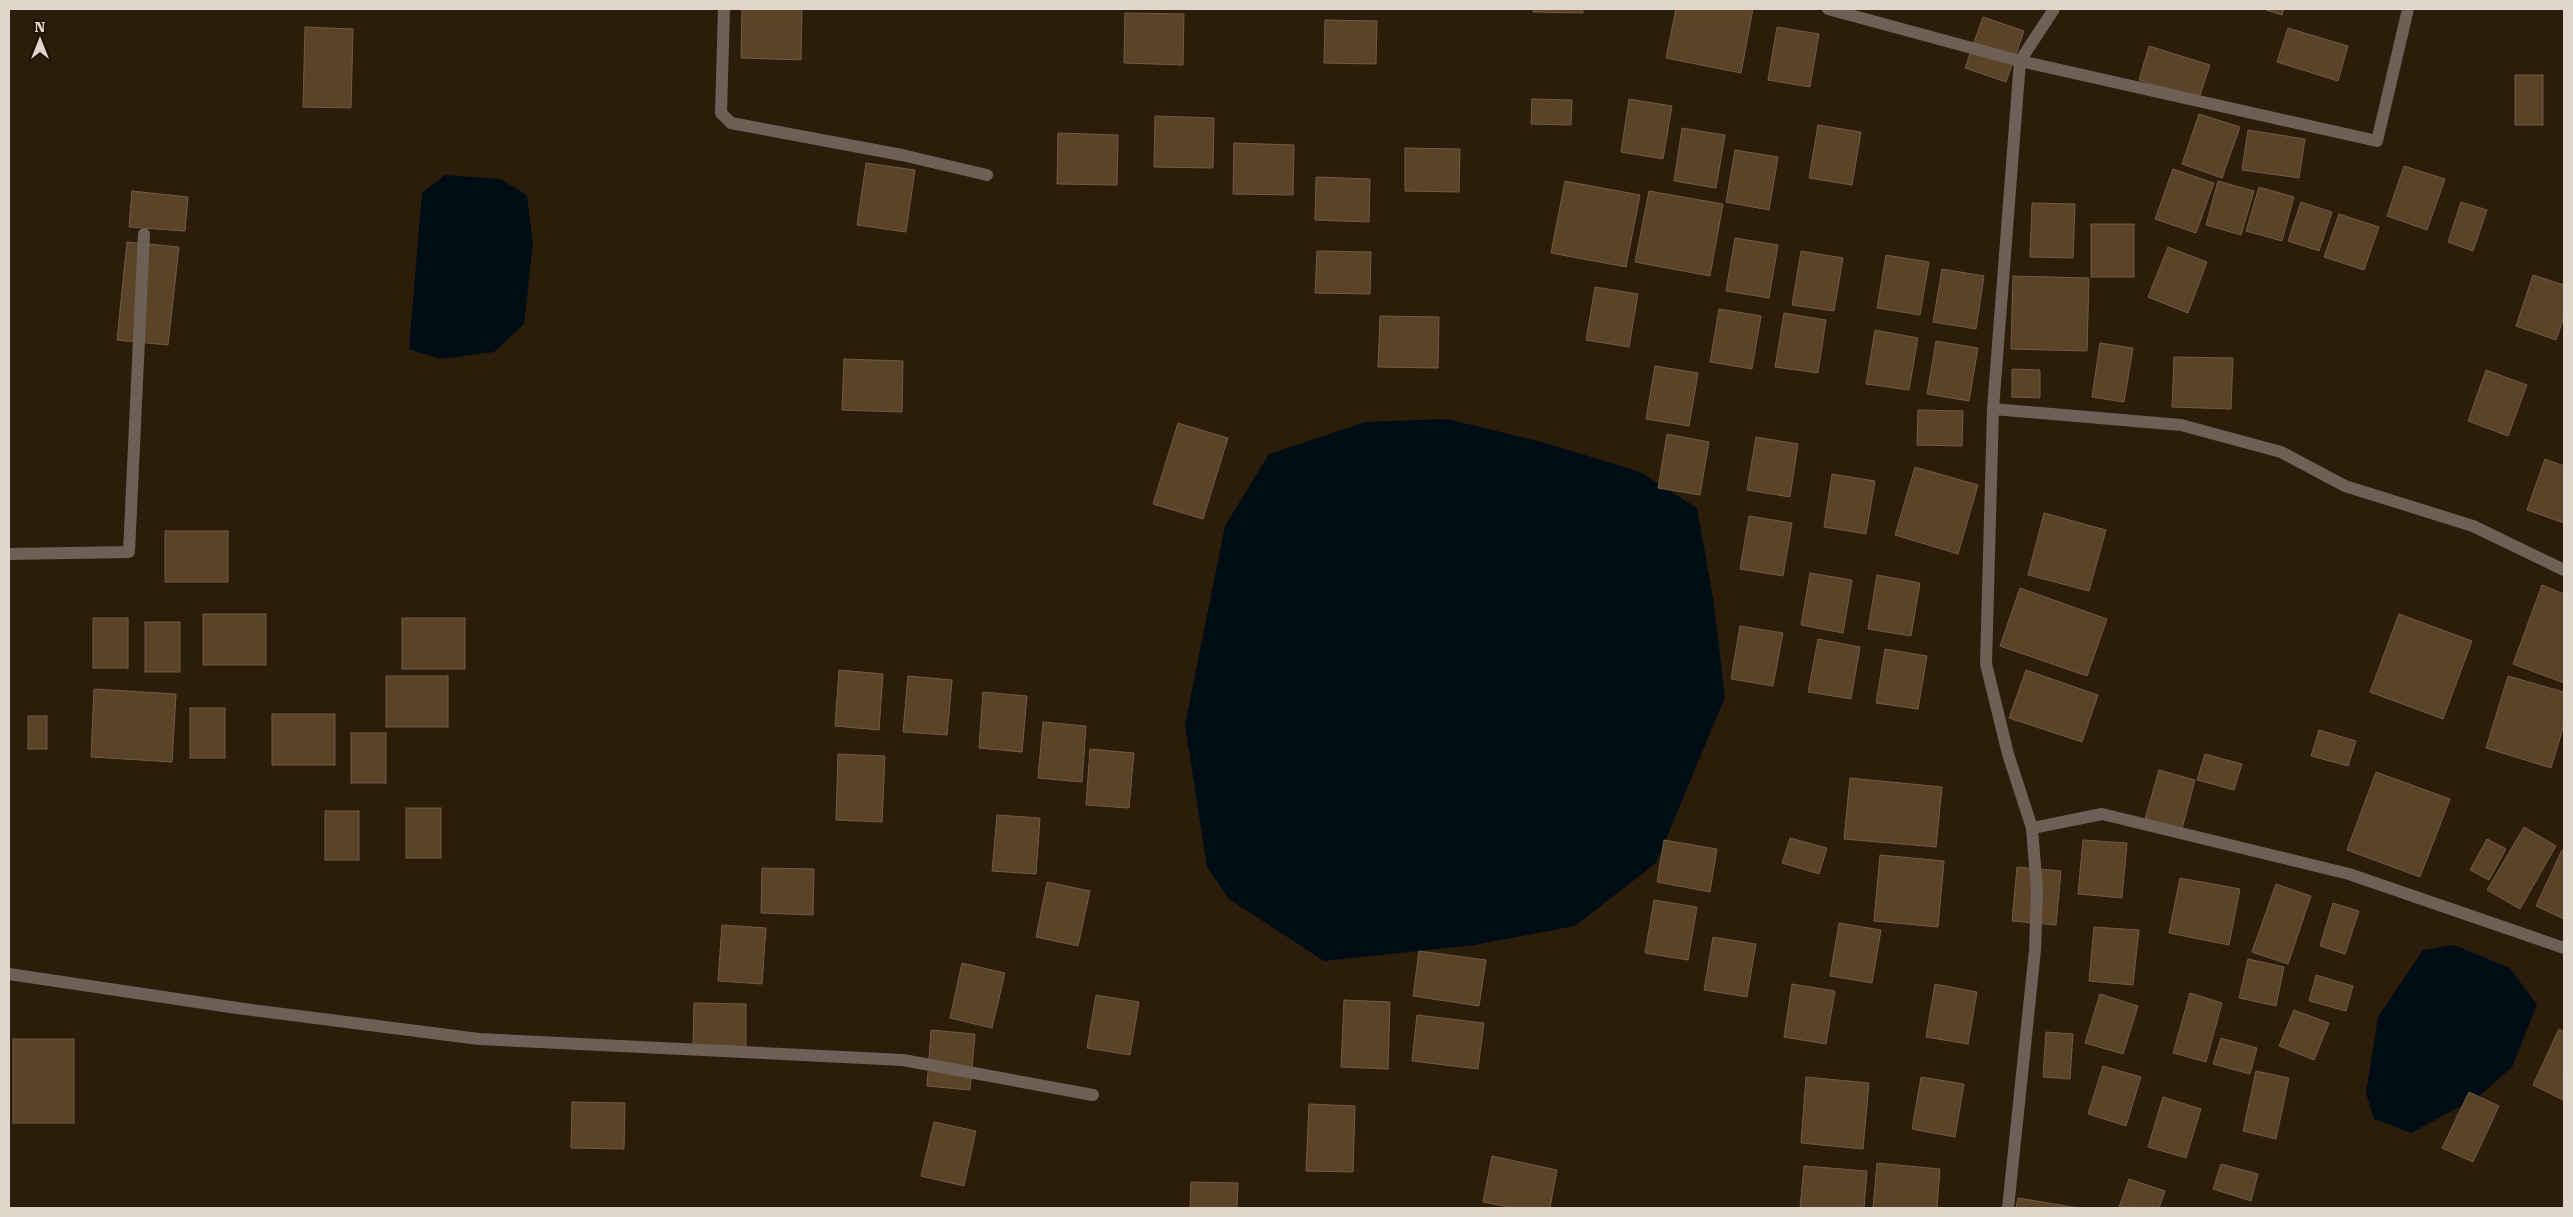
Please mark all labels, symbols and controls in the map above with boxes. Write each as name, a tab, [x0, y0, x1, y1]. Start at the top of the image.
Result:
north arrow	[15, 15, 65, 65]
text: N	[35, 19, 46, 35]

